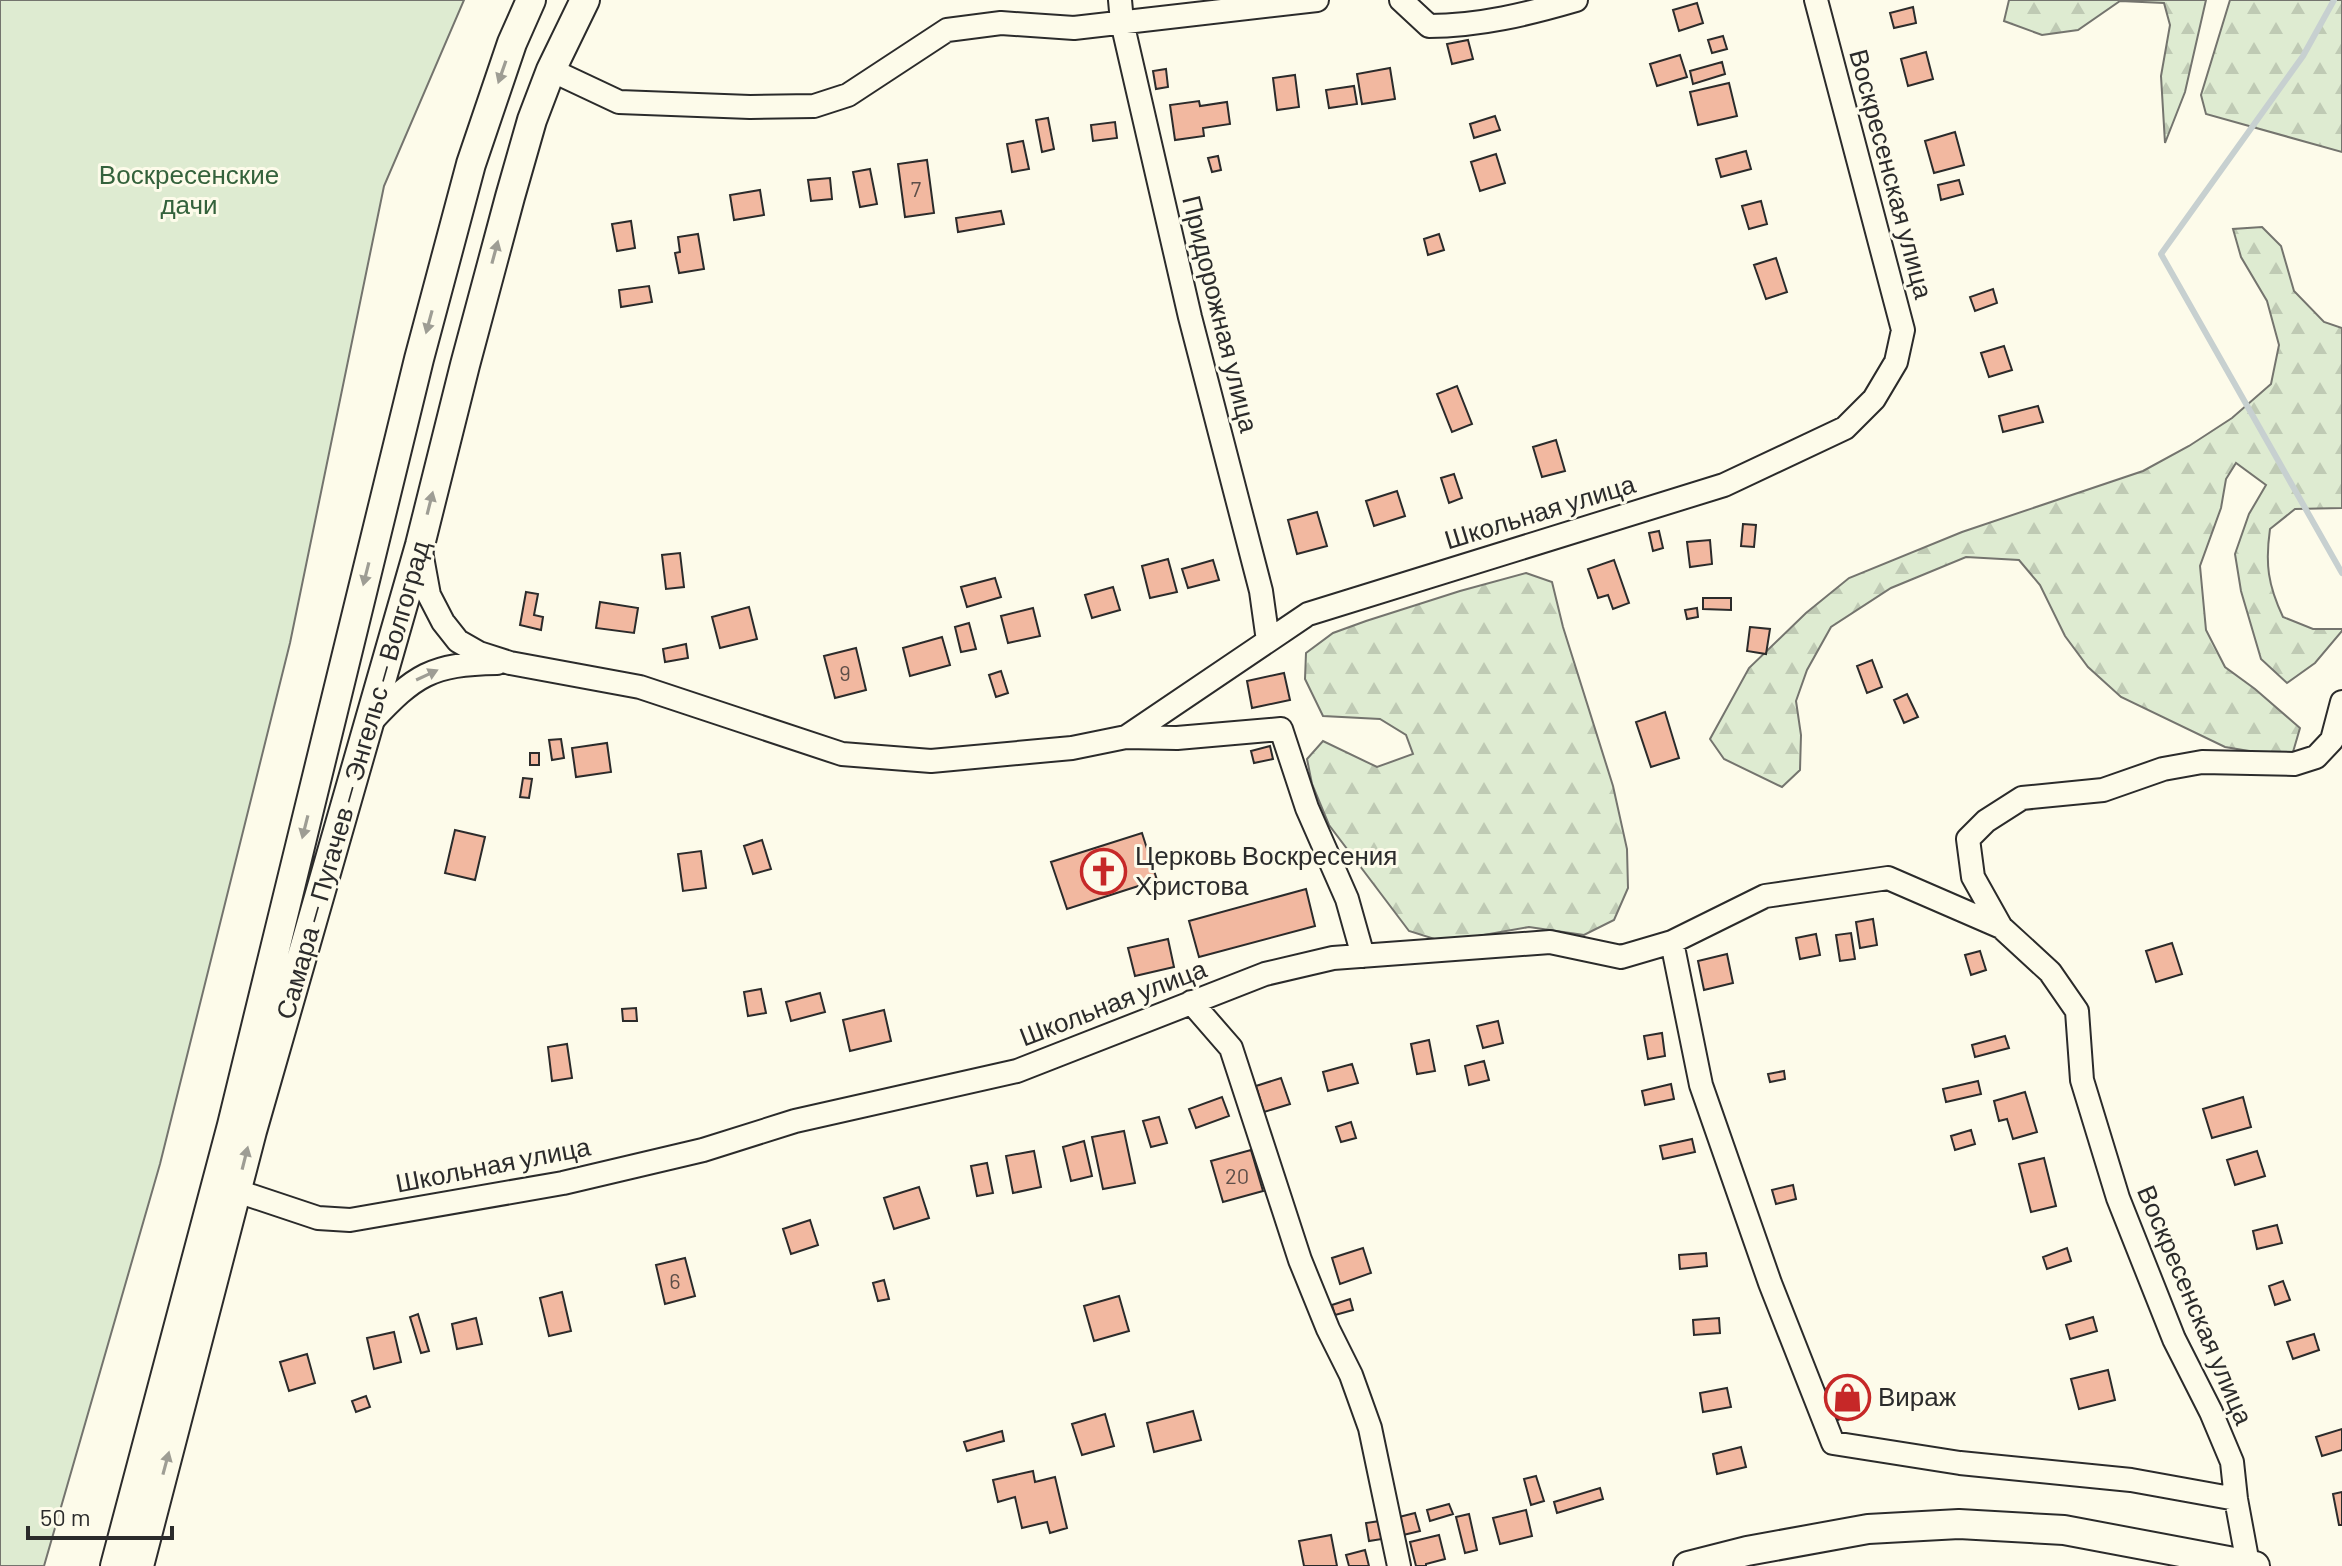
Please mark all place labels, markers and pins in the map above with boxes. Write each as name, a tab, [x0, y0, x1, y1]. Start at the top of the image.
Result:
place label: Церковь Воскресения Христова	[1135, 839, 1397, 900]
church icon: Церковь Воскресения Христова	[1080, 847, 1128, 895]
shop icon: Вираж	[1823, 1373, 1871, 1421]
place label: Вираж	[1878, 1380, 1957, 1411]

